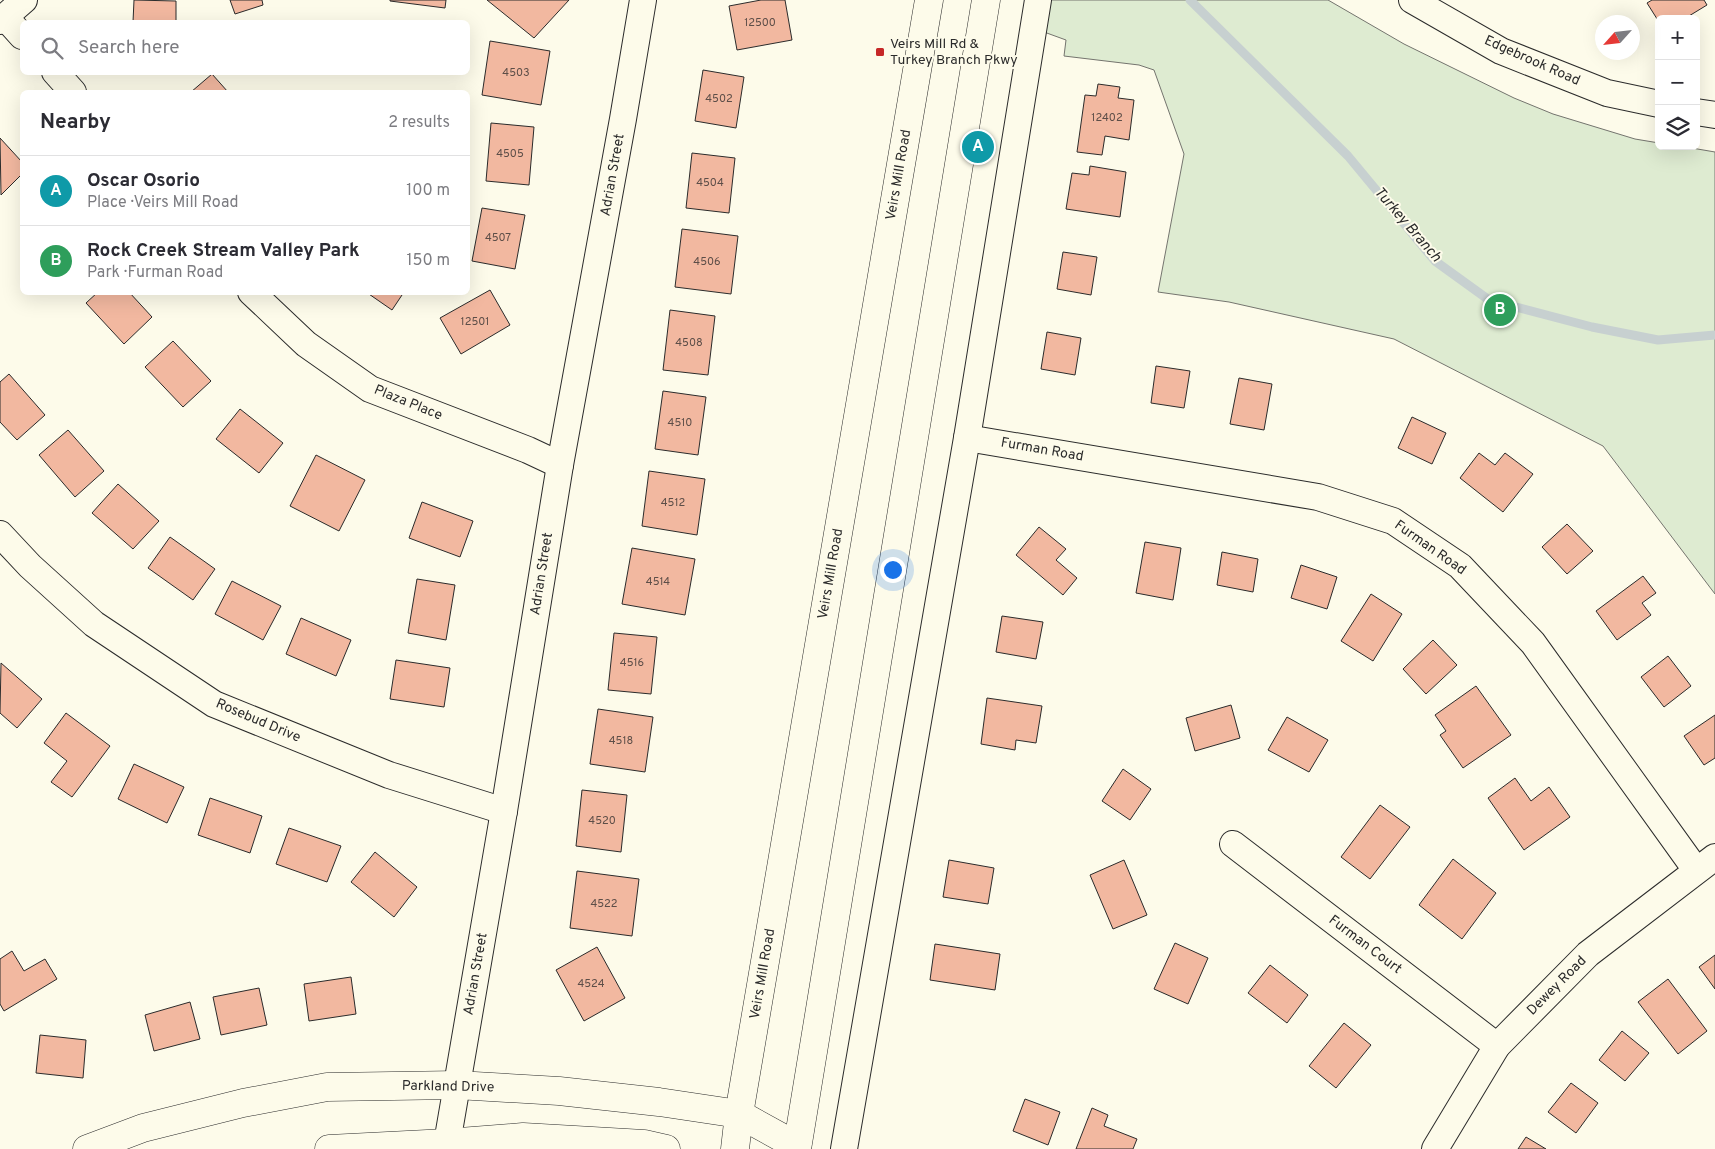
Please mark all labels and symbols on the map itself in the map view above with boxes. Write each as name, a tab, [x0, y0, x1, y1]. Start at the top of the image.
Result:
north arrow	[1595, 15, 1640, 60]
house number: 12500	[744, 16, 776, 30]
street label: Edgebrook Road	[1482, 32, 1582, 90]
place label: Veirs Mill Rd & Turkey Branch Pkwy	[890, 36, 1018, 69]
marker: Veirs Mill Rd & Turkey Branch Pkwy	[874, 46, 886, 58]
house number: 4503	[502, 66, 530, 80]
house number: 4502	[705, 92, 733, 106]
house number: 12402	[1091, 111, 1123, 125]
street label: Veirs Mill Road	[883, 128, 915, 222]
pin: A	[962, 128, 994, 166]
street label: Adrian Street	[597, 132, 629, 218]
house number: 4505	[496, 147, 524, 161]
house number: 4504	[696, 176, 724, 190]
water label: Turkey Branch	[1369, 183, 1445, 267]
house number: 4507	[485, 231, 511, 245]
house number: 4506	[693, 255, 721, 269]
pin: B	[1484, 291, 1516, 329]
house number: 12501	[461, 315, 489, 329]
house number: 4508	[675, 336, 703, 350]
street label: Plaza Place	[371, 382, 445, 424]
house number: 4510	[668, 416, 692, 430]
street label: Furman Road	[999, 434, 1085, 466]
house number: 4512	[661, 496, 685, 510]
street label: Furman Road	[1391, 517, 1469, 579]
street label: Veirs Mill Road	[815, 527, 847, 621]
street label: Adrian Street	[527, 531, 557, 617]
your location	[880, 557, 906, 583]
house number: 4514	[646, 575, 670, 589]
house number: 4516	[620, 656, 644, 670]
street label: Rosebud Drive	[213, 695, 303, 747]
house number: 4518	[609, 734, 633, 748]
house number: 4520	[588, 814, 616, 828]
house number: 4522	[590, 897, 618, 911]
street label: Furman Court	[1325, 912, 1405, 978]
street label: Veirs Mill Road	[747, 927, 779, 1021]
street label: Adrian Street	[460, 931, 492, 1017]
street label: Dewey Road	[1524, 953, 1590, 1019]
house number: 4524	[577, 977, 605, 991]
street label: Parkland Drive	[402, 1078, 494, 1096]

